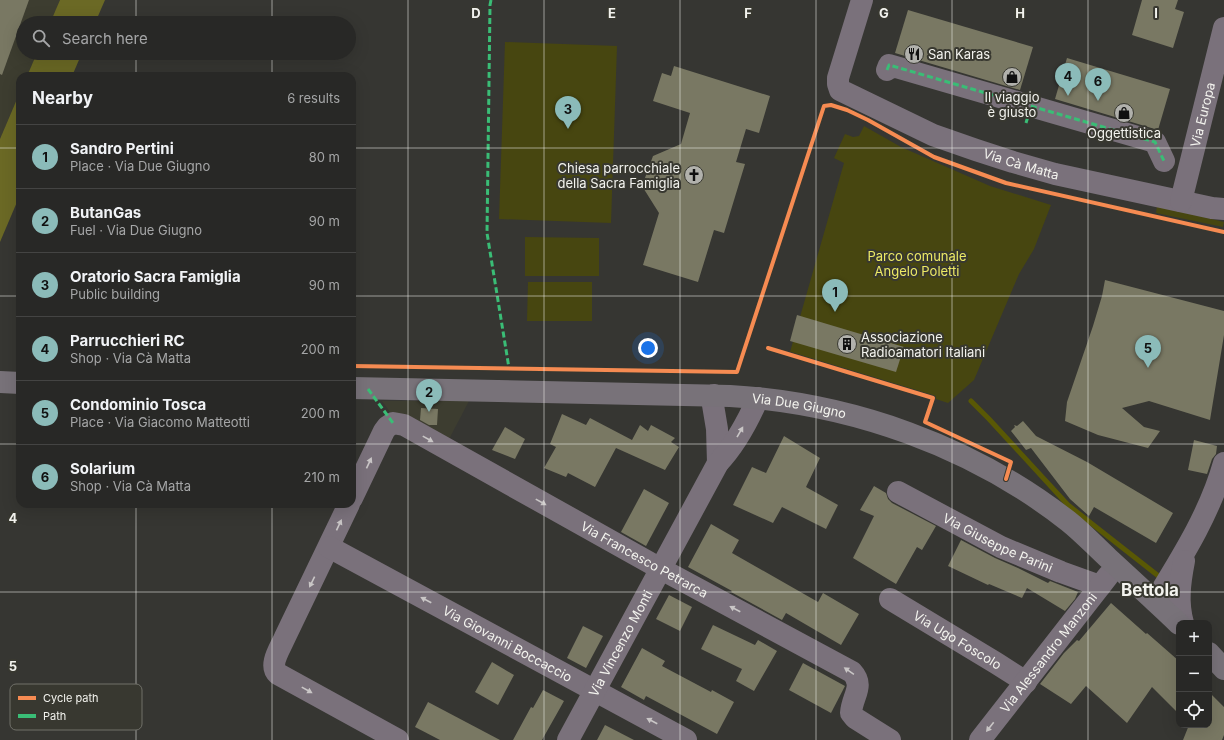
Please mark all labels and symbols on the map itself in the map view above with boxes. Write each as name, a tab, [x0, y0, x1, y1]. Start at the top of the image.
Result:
text: D	[471, 5, 481, 21]
text: E	[608, 5, 616, 21]
text: F	[744, 5, 752, 21]
text: G	[879, 5, 889, 21]
text: H	[1015, 5, 1025, 21]
text: I	[1154, 5, 1158, 21]
restaurant icon: San Karas	[903, 43, 925, 65]
place label: San Karas	[928, 46, 990, 62]
pin: 4	[1055, 63, 1081, 96]
shop icon: Il viaggio è giusto	[1001, 66, 1023, 88]
pin: 6	[1085, 68, 1111, 101]
street label: Via Europa	[1187, 80, 1218, 149]
place label: Il viaggio è giusto	[985, 89, 1040, 120]
pin: 3	[555, 96, 581, 129]
shop icon: Oggettistica	[1113, 102, 1135, 124]
place label: Oggettistica	[1087, 125, 1161, 141]
street label: Via Cà Matta	[981, 145, 1060, 183]
place label: Chiesa parrocchiale della Sacra Famiglia	[558, 160, 680, 191]
church icon: Chiesa parrocchiale della Sacra Famiglia	[683, 164, 705, 186]
park label: Parco comunale Angelo Poletti	[867, 248, 967, 279]
pin: 1	[822, 279, 848, 312]
place label: Associazione Radioamatori Italiani	[861, 329, 985, 360]
building icon: Associazione Radioamatori Italiani	[836, 333, 858, 355]
pin: 5	[1135, 335, 1161, 368]
your location	[638, 338, 658, 358]
pin: 2	[416, 379, 442, 412]
street label: Via Due Giugno	[751, 390, 848, 422]
one-way arrow	[737, 426, 744, 438]
one-way arrow	[422, 435, 434, 442]
one-way arrow	[366, 457, 372, 468]
one-way arrow	[535, 499, 547, 505]
street label: Via Giuseppe Parini	[940, 509, 1055, 576]
text: 4	[9, 510, 18, 526]
street label: Via Francesco Petrarca	[578, 518, 711, 601]
one-way arrow	[336, 520, 342, 531]
one-way arrow	[309, 576, 315, 588]
district label: Bettola	[1121, 580, 1179, 600]
street label: Via Vincenzo Monti	[585, 587, 656, 699]
street label: Via Alessandro Manzoni	[996, 589, 1100, 716]
one-way arrow	[421, 596, 432, 603]
street label: Via Giovanni Boccaccio	[440, 602, 575, 685]
one-way arrow	[730, 606, 741, 612]
street label: Via Ugo Foscolo	[911, 607, 1005, 673]
text: 5	[9, 658, 17, 674]
one-way arrow	[844, 668, 855, 675]
legend	[10, 684, 142, 730]
one-way arrow	[301, 687, 313, 693]
text: Cycle path	[43, 691, 99, 705]
text: Path	[43, 709, 66, 723]
one-way arrow	[646, 718, 657, 725]
one-way arrow	[986, 721, 995, 732]

